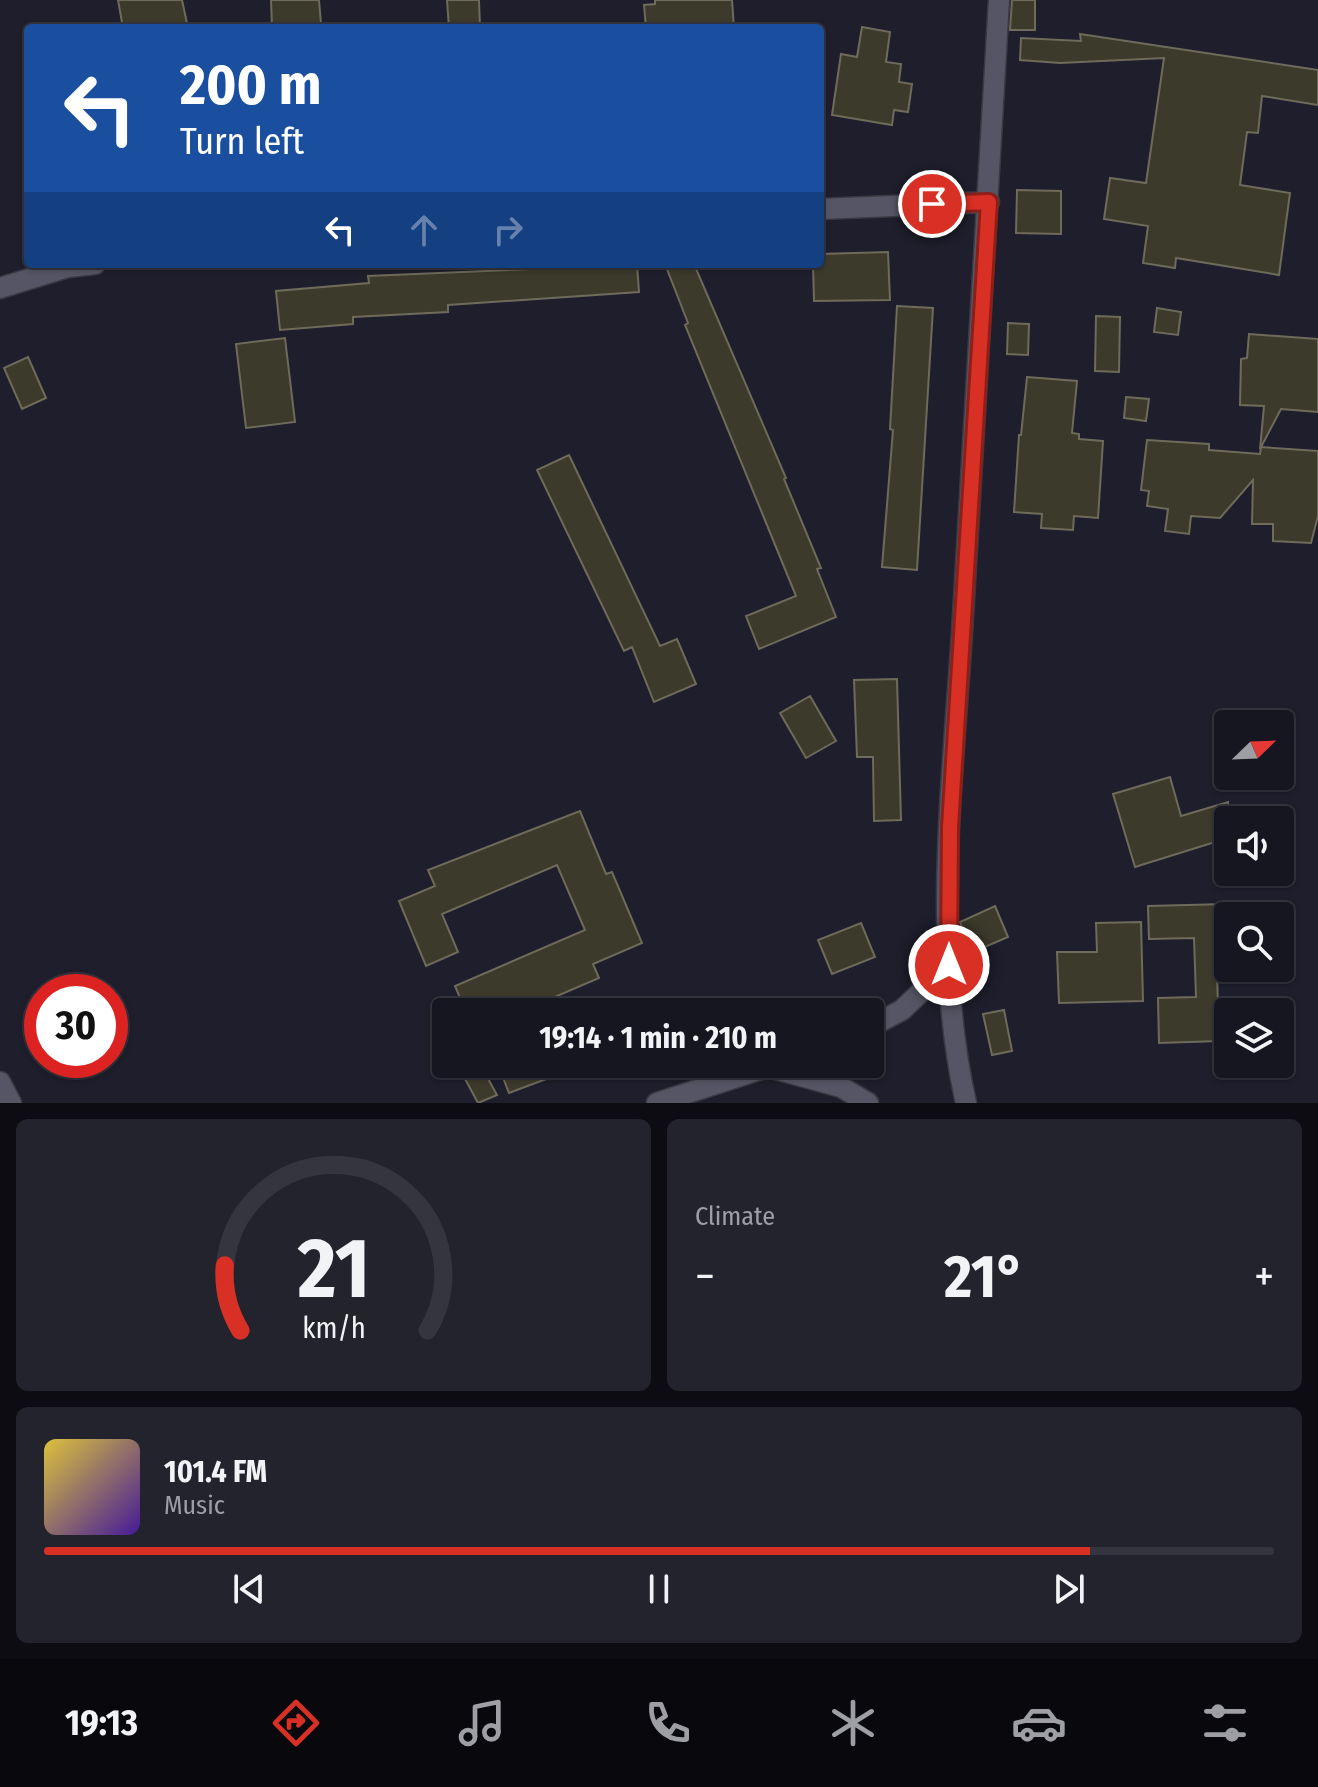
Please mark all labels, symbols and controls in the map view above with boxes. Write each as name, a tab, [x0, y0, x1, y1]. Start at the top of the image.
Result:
text: 200 m	[180, 52, 321, 119]
icon: left	[48, 56, 152, 160]
text: Turn left	[180, 120, 304, 164]
pin	[898, 170, 966, 238]
icon: arrive	[910, 182, 954, 226]
icon: left	[318, 208, 362, 252]
icon: ahead	[402, 208, 446, 252]
icon: right	[486, 208, 530, 252]
north arrow	[1214, 710, 1294, 790]
map controls	[1214, 710, 1294, 1078]
button: sound	[1214, 806, 1294, 886]
button: search	[1214, 902, 1294, 982]
position arrow	[907, 923, 991, 1007]
speed limit sign: 30	[24, 974, 128, 1078]
button: layers	[1214, 998, 1294, 1078]
text: 19:14 · 1 min · 210 m	[539, 1020, 777, 1056]
text: Climate	[695, 1201, 775, 1232]
text: 21	[296, 1219, 370, 1319]
text: 21°	[944, 1241, 1025, 1313]
text: −	[695, 1250, 715, 1303]
text: +	[1254, 1250, 1274, 1303]
text: km/h	[302, 1311, 365, 1346]
text: 101.4 FM	[164, 1454, 267, 1490]
text: Music	[164, 1490, 225, 1521]
icon: previous	[227, 1567, 271, 1611]
icon: pause	[637, 1567, 681, 1611]
icon: next	[1047, 1567, 1091, 1611]
icon: directions	[268, 1695, 324, 1751]
icon: music	[454, 1695, 510, 1751]
icon: phone	[640, 1695, 696, 1751]
icon: climate	[825, 1695, 881, 1751]
icon: car	[1011, 1695, 1067, 1751]
icon: filters	[1197, 1695, 1253, 1751]
text: 19:13	[65, 1701, 138, 1745]

